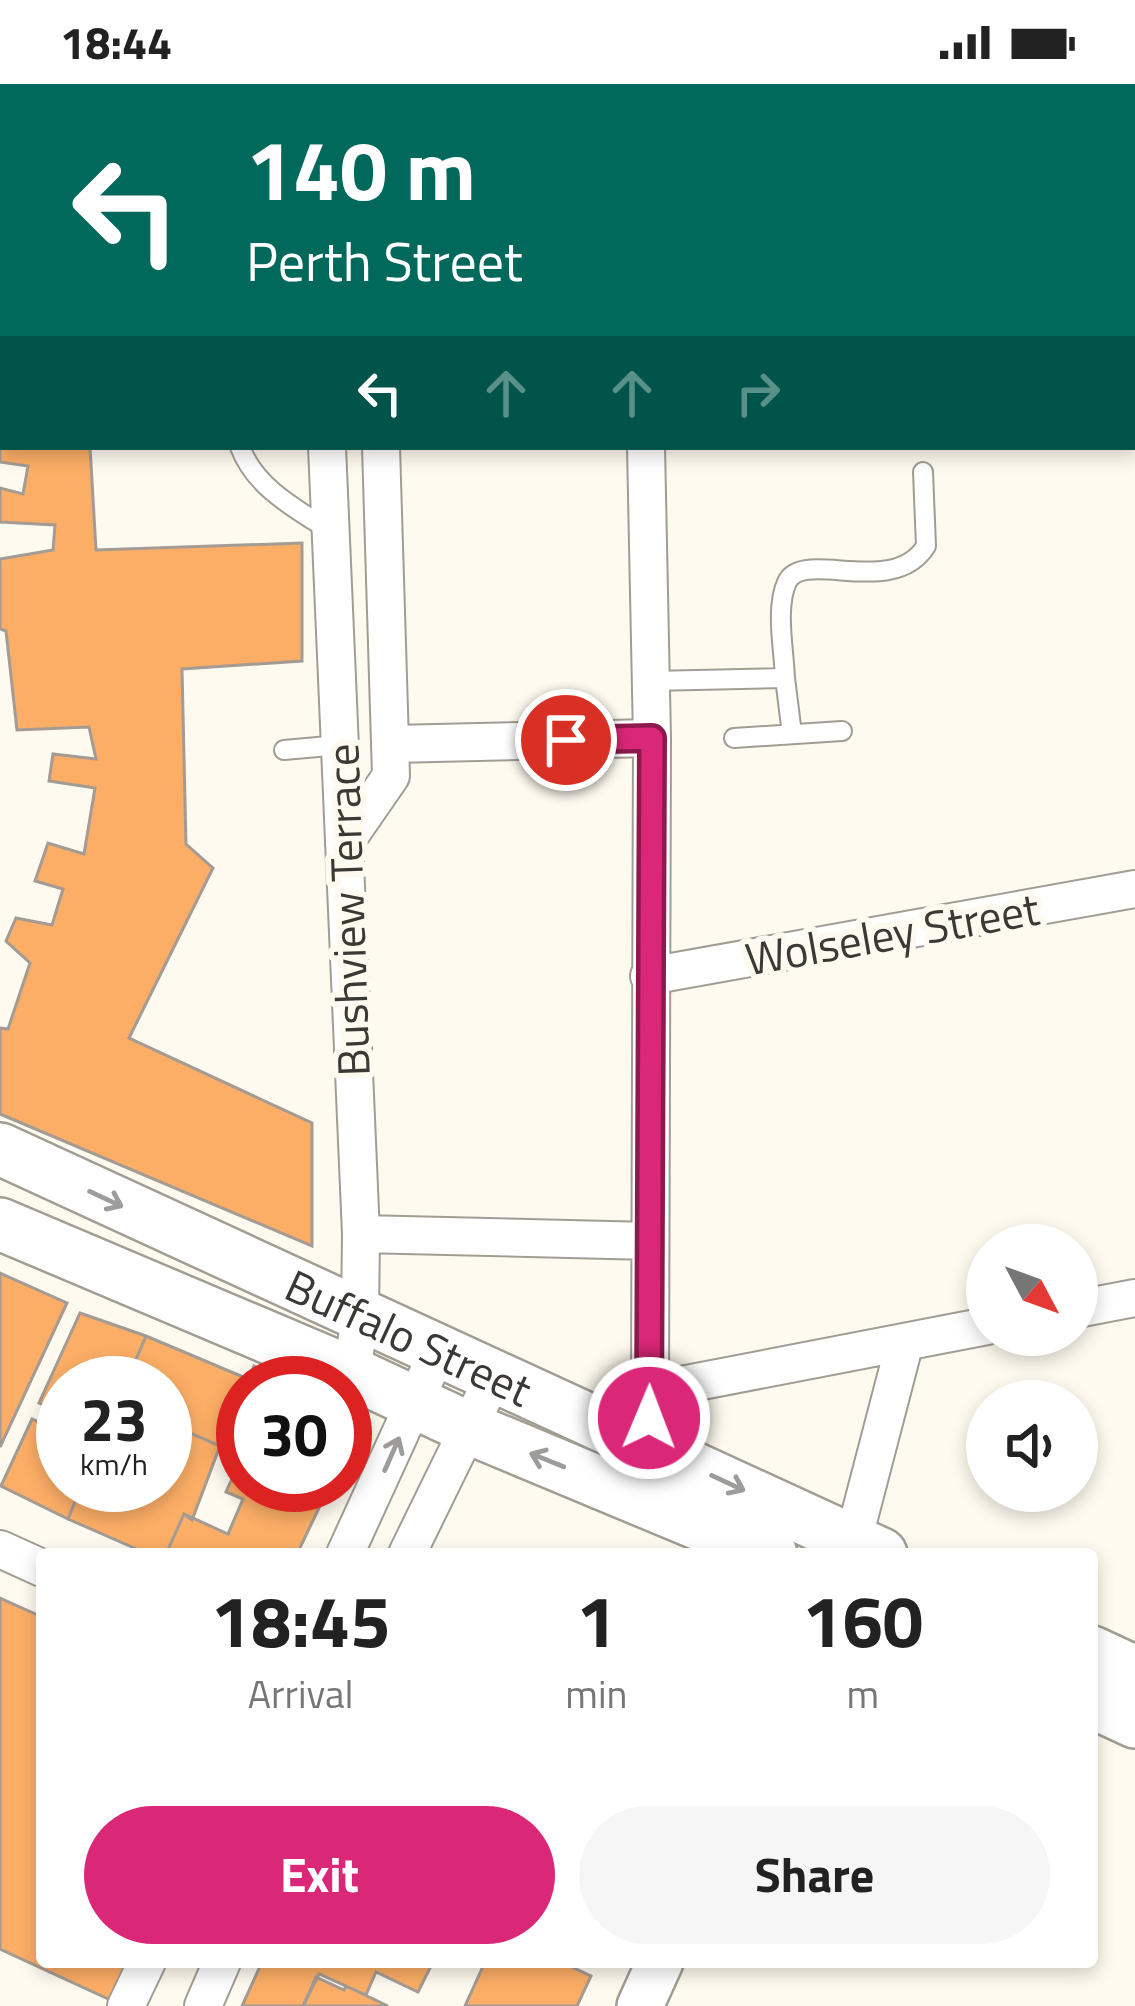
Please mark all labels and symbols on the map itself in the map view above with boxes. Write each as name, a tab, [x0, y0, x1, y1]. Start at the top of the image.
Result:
pin	[515, 689, 617, 791]
street label: Bushview Terrace	[307, 743, 387, 1077]
street label: Wolseley Street	[740, 874, 1044, 992]
one-way arrow	[87, 1189, 123, 1211]
north arrow	[966, 1224, 1098, 1356]
street label: Buffalo Street	[275, 1251, 543, 1423]
position arrow	[586, 1355, 712, 1481]
speed limit sign: 30	[216, 1356, 372, 1512]
one-way arrow	[383, 1437, 405, 1473]
one-way arrow	[529, 1448, 566, 1469]
one-way arrow	[709, 1473, 745, 1495]

